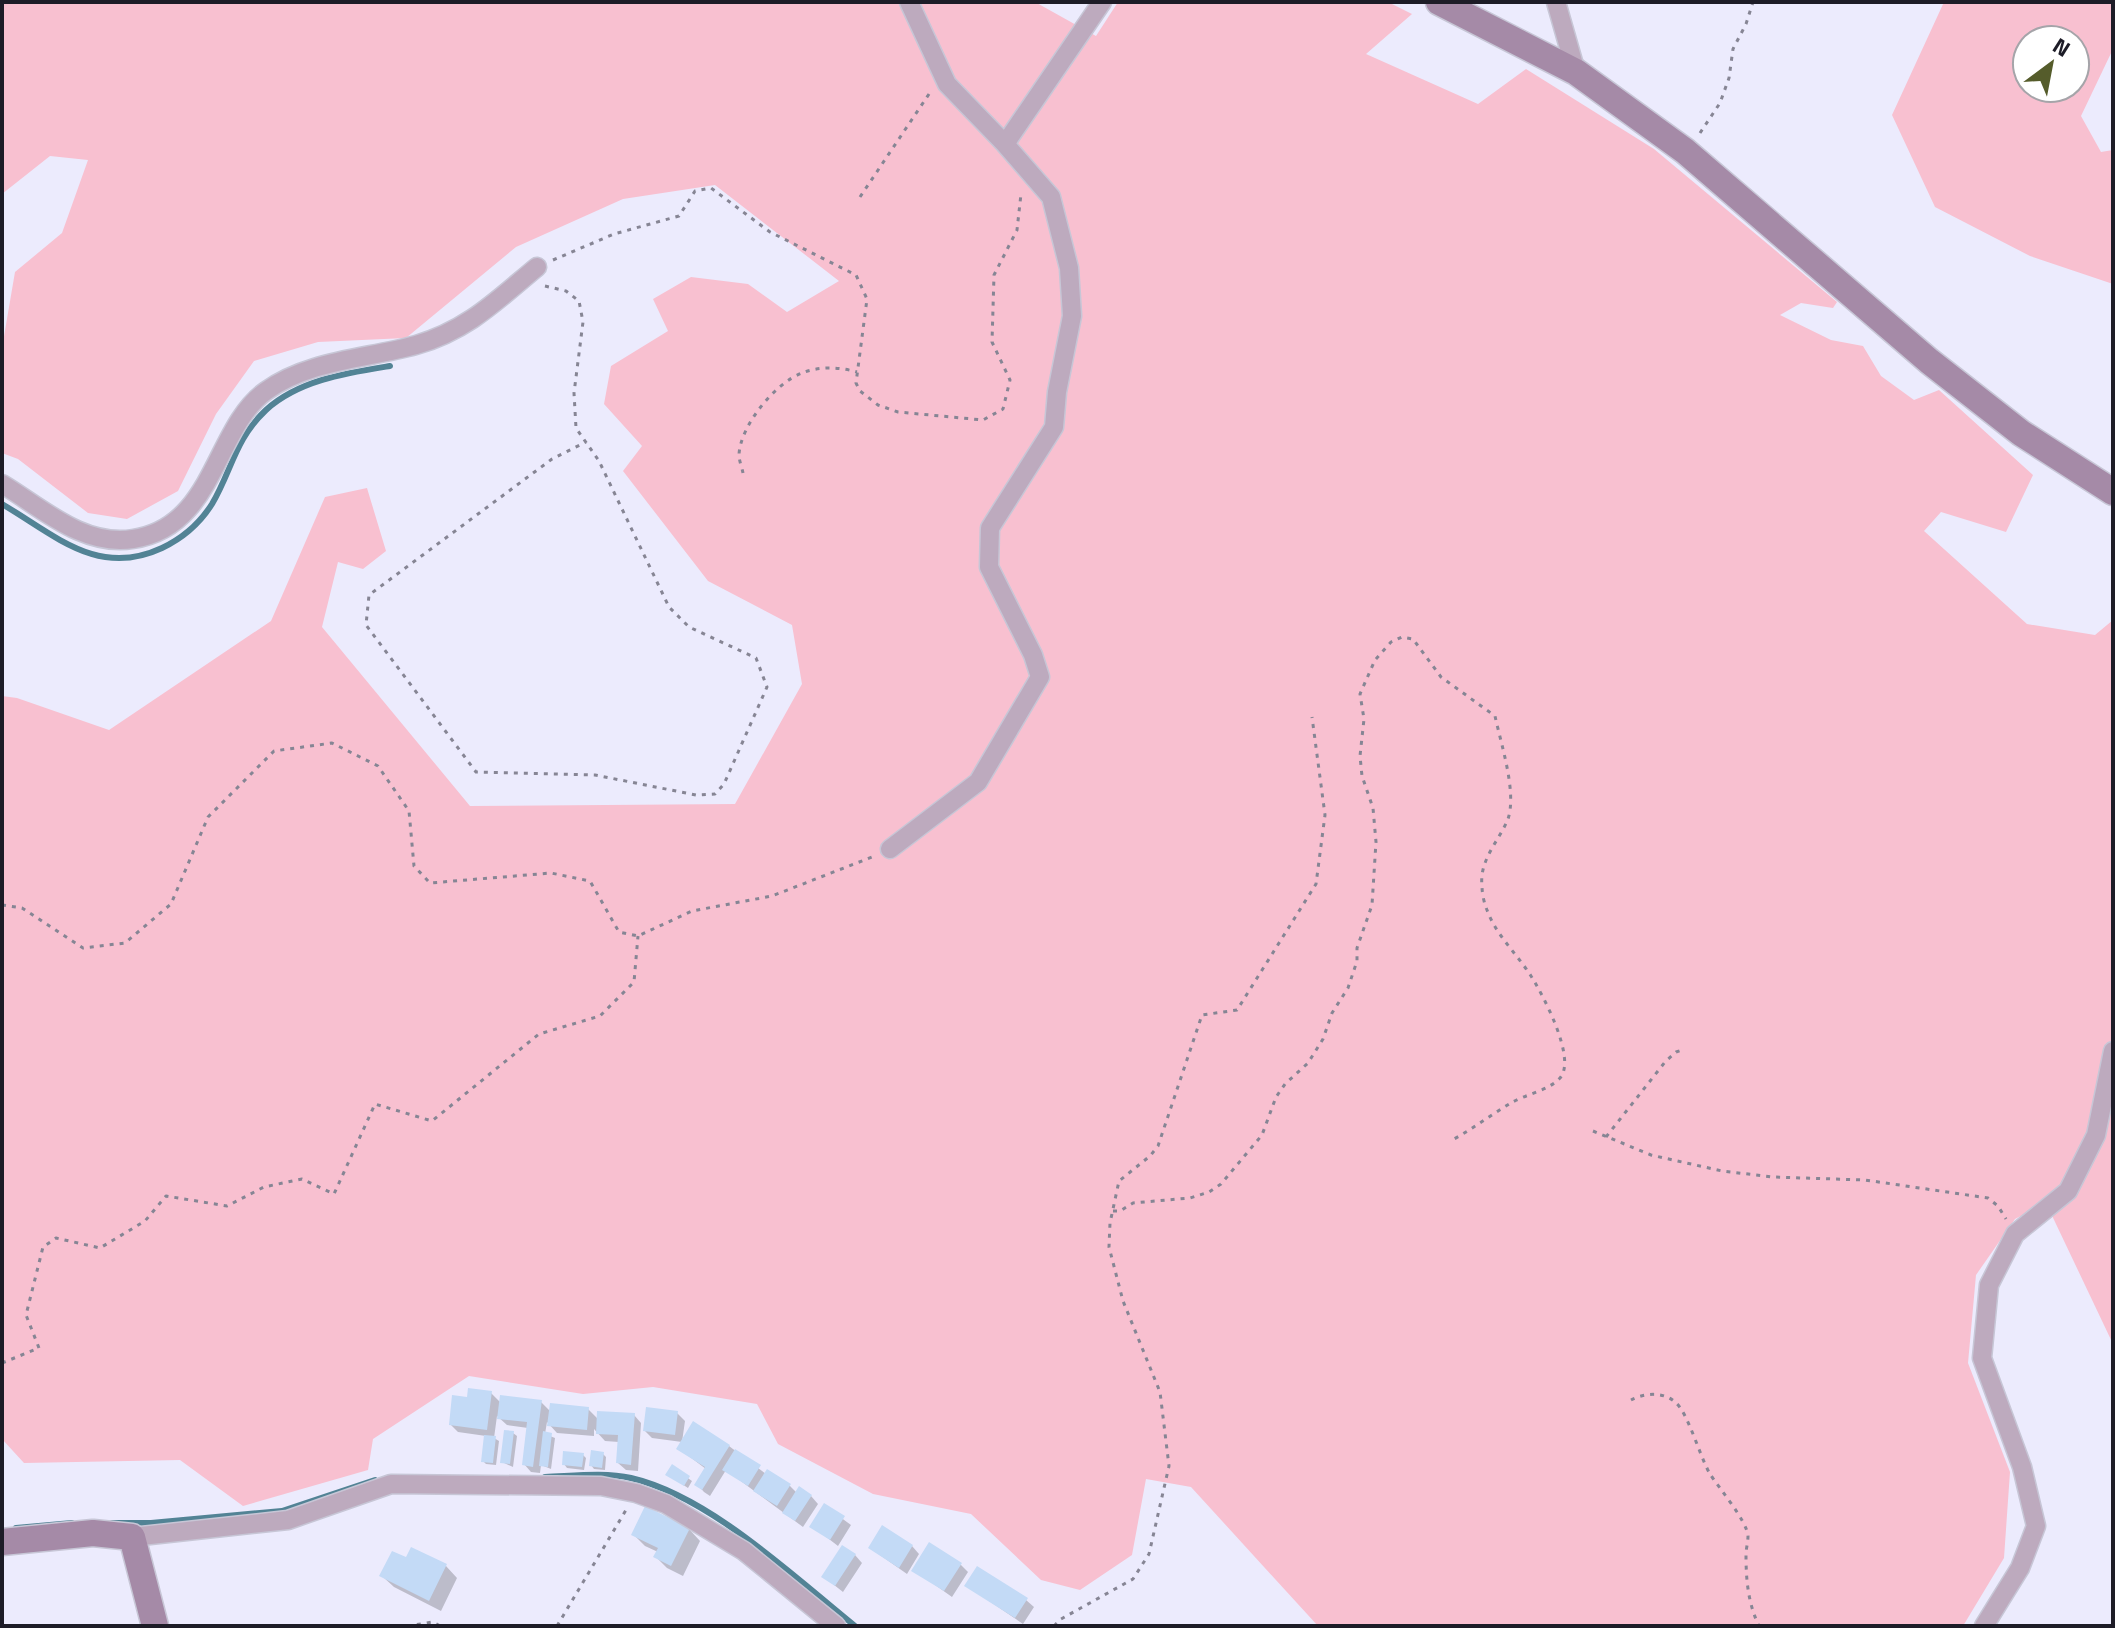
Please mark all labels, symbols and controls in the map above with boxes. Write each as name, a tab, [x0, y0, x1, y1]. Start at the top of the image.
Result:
north arrow	[2011, 24, 2091, 104]
text: N	[2046, 29, 2077, 65]

